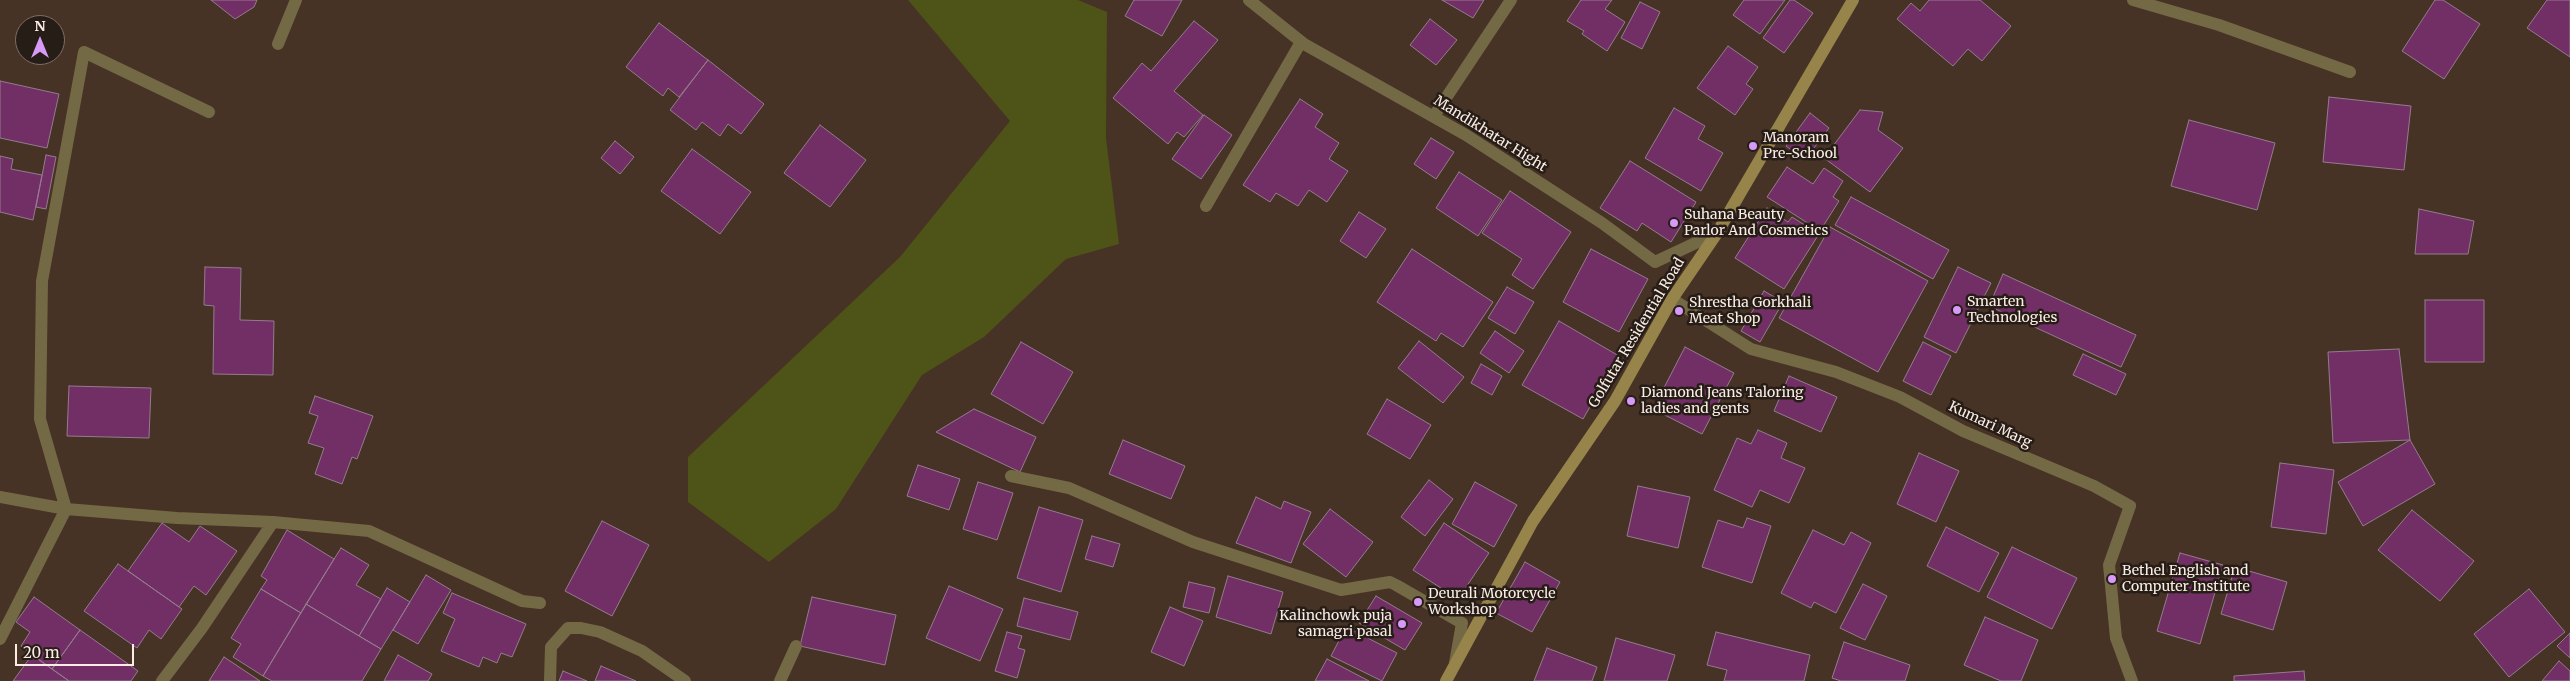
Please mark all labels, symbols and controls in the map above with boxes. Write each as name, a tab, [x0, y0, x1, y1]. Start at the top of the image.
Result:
north arrow	[15, 15, 65, 65]
text: N	[34, 17, 46, 35]
street label: Mandikhatar Hight	[1430, 92, 1550, 176]
place label: Manoram Pre-School	[1763, 130, 1837, 162]
marker: Manoram Pre-School	[1747, 140, 1759, 152]
place label: Suhana Beauty Parlor And Cosmetics	[1684, 207, 1828, 240]
marker: Suhana Beauty Parlor And Cosmetics	[1668, 217, 1680, 229]
street label: Golfutar Residential Road	[1586, 255, 1688, 411]
place label: Smarten Technologies	[1967, 294, 2057, 326]
place label: Shrestha Gorkhali Meat Shop	[1689, 295, 1811, 328]
marker: Smarten Technologies	[1951, 304, 1963, 316]
marker: Shrestha Gorkhali Meat Shop	[1673, 305, 1685, 317]
place label: Diamond Jeans Taloring ladies and gents	[1641, 385, 1804, 418]
marker: Diamond Jeans Taloring ladies and gents	[1625, 395, 1637, 407]
street label: Kumari Marg	[1946, 398, 2034, 452]
place label: Bethel English and Computer Institute	[2122, 563, 2250, 596]
marker: Bethel English and Computer Institute	[2106, 573, 2118, 585]
place label: Deurali Motorcycle Workshop	[1428, 586, 1556, 618]
marker: Deurali Motorcycle Workshop	[1412, 596, 1424, 608]
place label: Kalinchowk puja samagri pasal	[1279, 608, 1392, 640]
marker: Kalinchowk puja samagri pasal	[1396, 618, 1408, 630]
scale bar	[18, 634, 136, 666]
text: 20 m	[23, 643, 60, 662]

